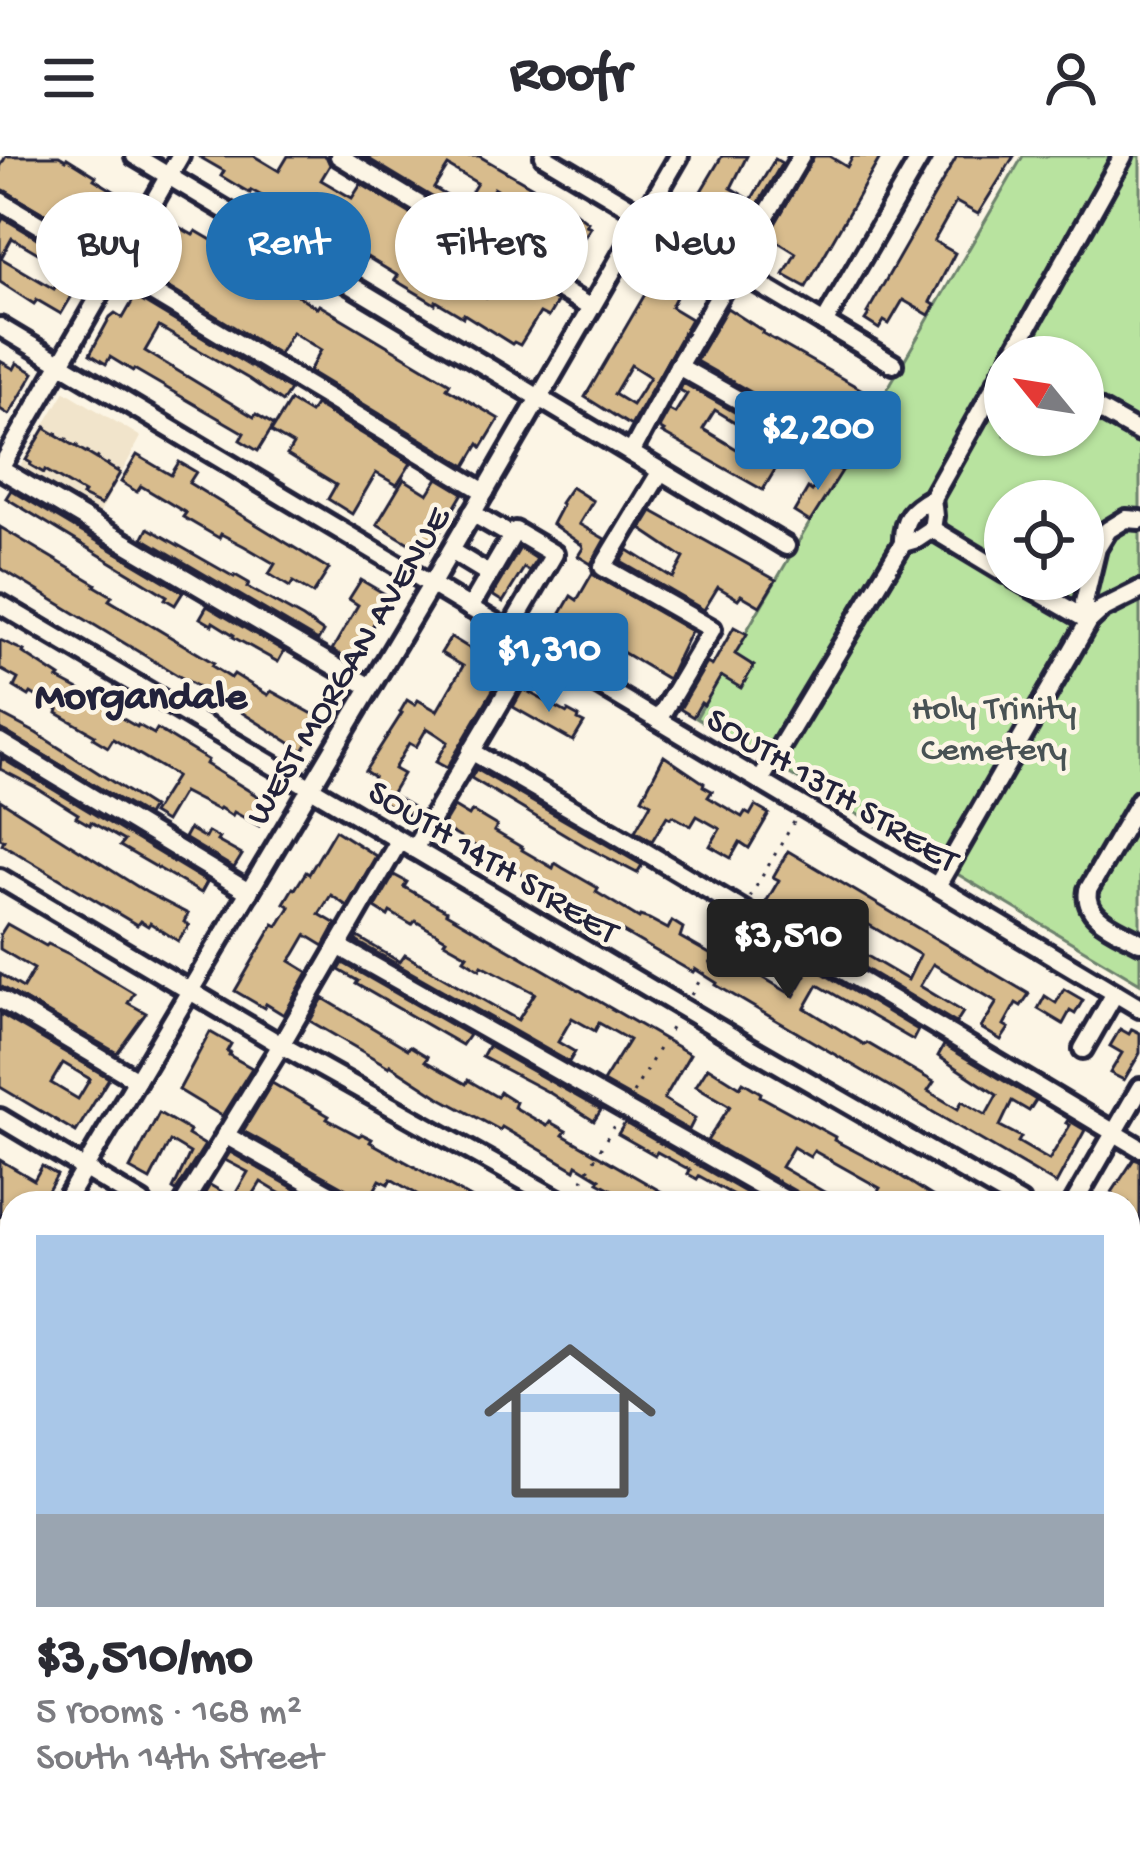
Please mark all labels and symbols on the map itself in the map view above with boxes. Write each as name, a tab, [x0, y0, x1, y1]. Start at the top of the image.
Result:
north arrow	[984, 336, 1104, 456]
pin: $2,200	[720, 391, 916, 493]
street label: WEST MORGAN AVENUE	[238, 499, 464, 834]
pin: $1,310	[451, 613, 647, 715]
district label: Morgandale	[35, 675, 248, 724]
park label: Holy Trinity Cemetery	[911, 690, 1077, 774]
street label: SOUTH 13TH STREET	[697, 700, 966, 886]
street label: SOUTH 14TH STREET	[359, 773, 627, 957]
pin: $3,510	[690, 899, 886, 1001]

